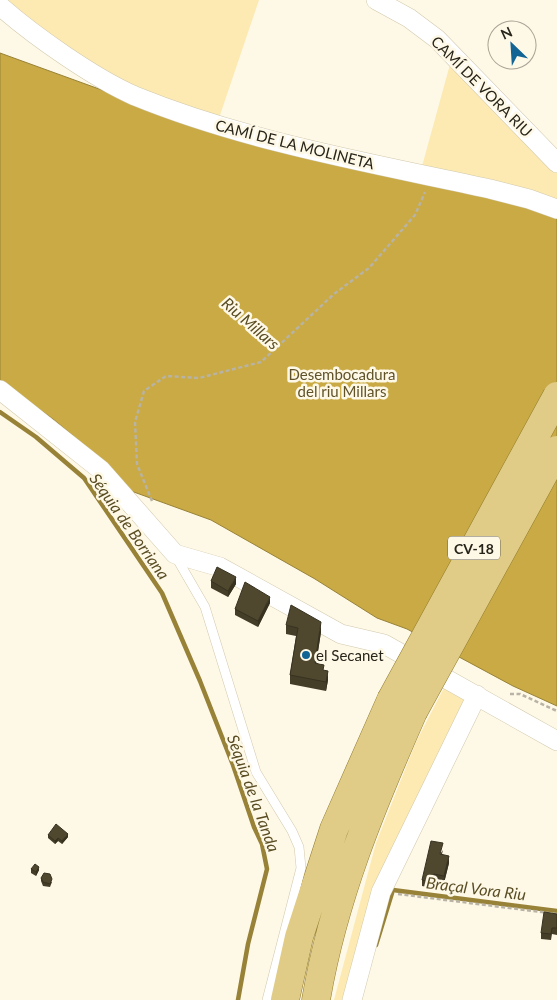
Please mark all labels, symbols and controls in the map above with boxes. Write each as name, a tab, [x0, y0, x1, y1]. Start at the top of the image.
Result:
north arrow	[487, 20, 537, 70]
text: N	[498, 23, 515, 43]
street label: CAMÍ DE VORA RIU	[428, 32, 536, 140]
street label: CAMÍ DE LA MOLINETA	[214, 116, 377, 173]
water label: Riu Millars	[218, 293, 284, 353]
park label: Desembocadura del riu Millars	[288, 365, 396, 400]
water label: Séquia de Borriana	[86, 469, 174, 583]
road number: CV-18	[448, 536, 500, 560]
place label: el Secanet	[316, 646, 384, 664]
marker: el Secanet	[300, 649, 312, 661]
water label: Séquia de la Tanda	[224, 732, 284, 854]
water label: Braçal Vora Riu	[425, 872, 527, 904]

